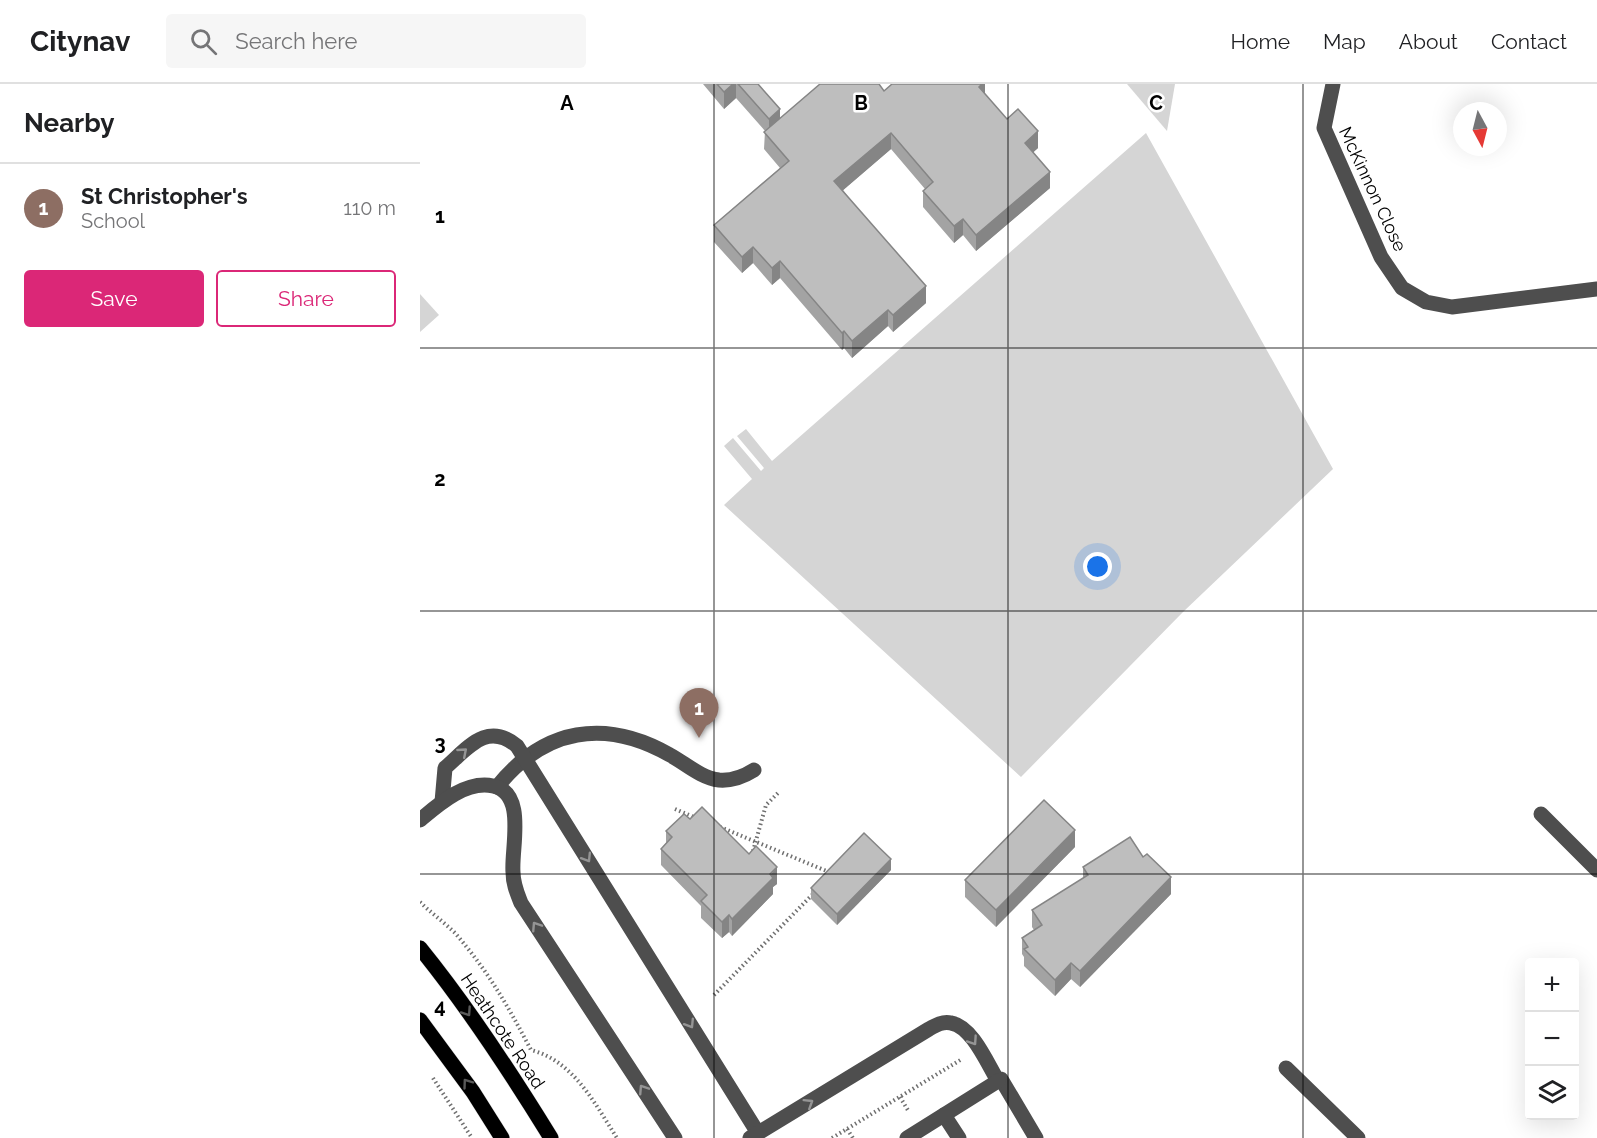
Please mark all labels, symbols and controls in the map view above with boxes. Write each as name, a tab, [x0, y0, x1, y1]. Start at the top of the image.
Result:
search box	[166, 14, 586, 68]
text: Citynav	[30, 25, 130, 58]
icon: search	[187, 25, 220, 58]
text: Search here	[235, 28, 357, 54]
text: Home	[1231, 29, 1290, 54]
text: Map	[1323, 29, 1366, 54]
text: About	[1399, 29, 1458, 54]
text: Contact	[1491, 29, 1567, 54]
text: A	[560, 91, 574, 115]
text: B	[854, 91, 868, 115]
text: C	[1149, 91, 1163, 115]
north arrow	[1453, 102, 1507, 156]
text: Nearby	[24, 108, 114, 138]
street label: McKinnon Close	[1335, 123, 1411, 255]
text: St Christopher's	[81, 183, 248, 209]
text: 1	[39, 196, 48, 220]
text: 110 m	[343, 196, 396, 220]
text: 1	[435, 204, 445, 228]
text: School	[81, 209, 145, 233]
button: Save	[24, 270, 204, 327]
button: Share	[216, 270, 396, 327]
text: 2	[434, 467, 446, 491]
your location	[1083, 552, 1112, 581]
pin: 1	[680, 688, 718, 738]
text: 3	[434, 731, 446, 755]
one-way arrow	[456, 748, 467, 759]
one-way arrow	[580, 852, 592, 862]
one-way arrow	[532, 922, 543, 933]
map controls	[1525, 958, 1579, 1120]
button: +	[1525, 958, 1579, 1012]
street label: Heathcote Road	[457, 969, 549, 1093]
text: 4	[434, 994, 446, 1018]
one-way arrow	[460, 1005, 471, 1016]
button: −	[1525, 1012, 1579, 1066]
one-way arrow	[683, 1018, 695, 1028]
one-way arrow	[966, 1035, 977, 1046]
button: layers	[1525, 1066, 1579, 1120]
one-way arrow	[463, 1079, 474, 1090]
one-way arrow	[639, 1085, 650, 1096]
one-way arrow	[803, 1099, 813, 1111]

